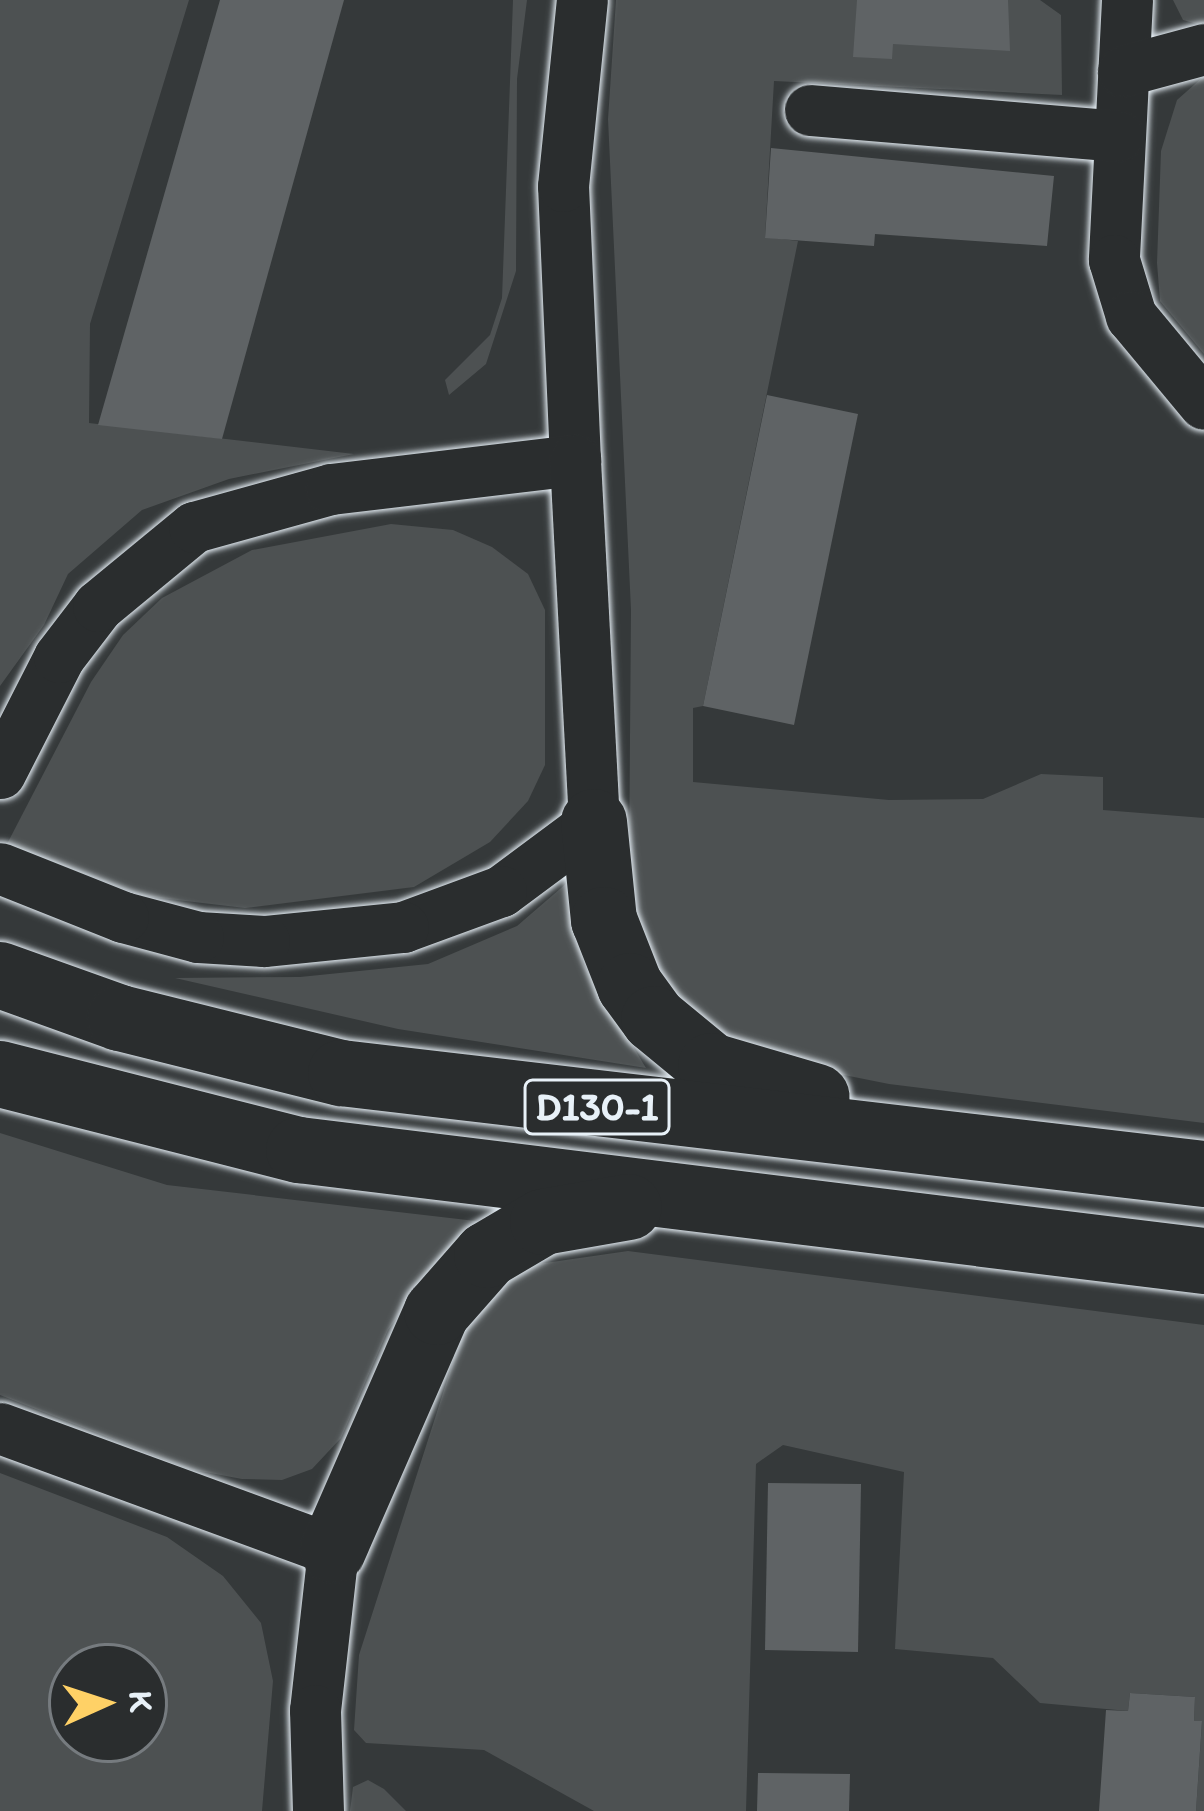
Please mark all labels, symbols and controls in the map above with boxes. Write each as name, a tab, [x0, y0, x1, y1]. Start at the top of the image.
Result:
road number: D130-1	[522, 1074, 672, 1140]
north arrow	[48, 1643, 168, 1763]
text: K	[121, 1690, 161, 1713]

